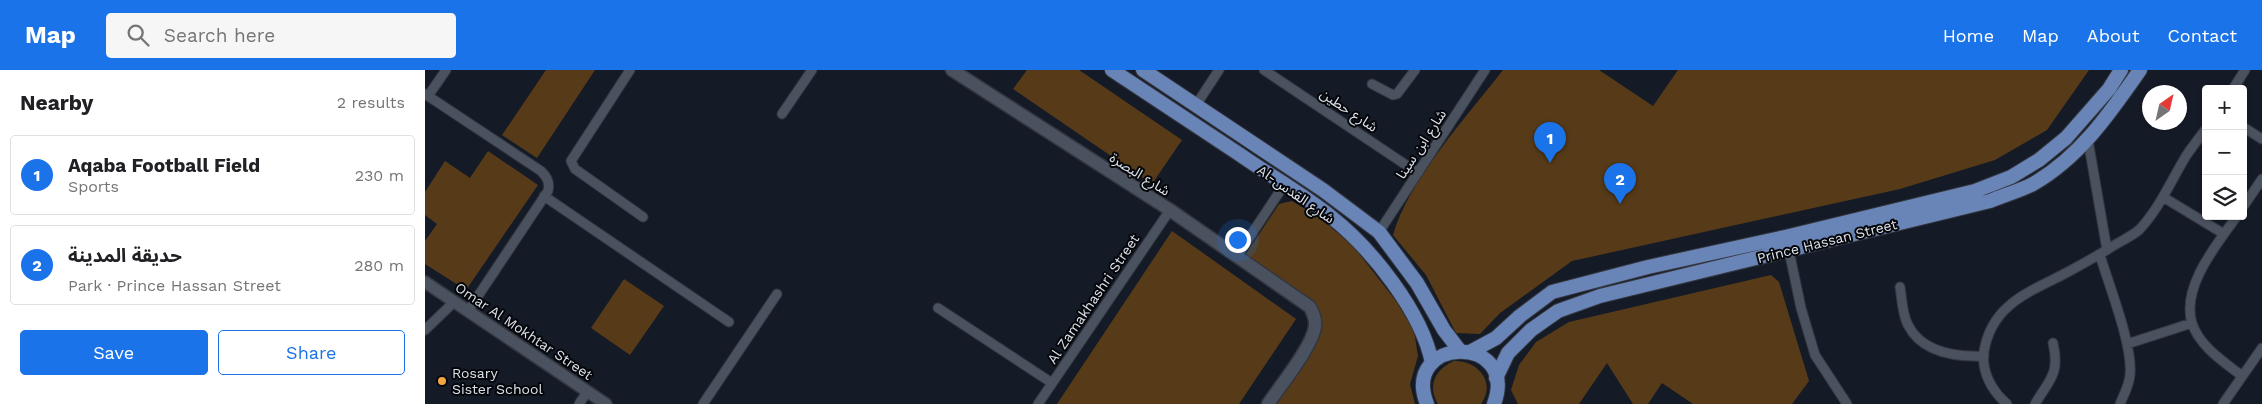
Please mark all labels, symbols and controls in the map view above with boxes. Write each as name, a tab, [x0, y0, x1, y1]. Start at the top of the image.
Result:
search box	[106, 13, 456, 58]
text: Map	[25, 21, 76, 49]
icon: search	[124, 21, 152, 49]
text: Search here	[164, 24, 275, 47]
text: Home	[1943, 25, 1994, 46]
text: Map	[2022, 25, 2059, 46]
text: About	[2087, 25, 2139, 46]
text: Contact	[2167, 25, 2237, 46]
street label: شارع حطين	[1316, 85, 1381, 137]
north arrow	[2142, 85, 2187, 130]
map controls	[2202, 85, 2247, 220]
button: +	[2202, 85, 2247, 130]
text: Nearby	[20, 90, 93, 115]
text: 2 results	[337, 93, 405, 112]
street label: شارع ابن سينا	[1393, 106, 1452, 183]
pin: 1	[1534, 122, 1566, 163]
button: −	[2202, 130, 2247, 175]
street label: شارع البصرة	[1105, 149, 1173, 201]
text: Aqaba Football Field	[68, 154, 260, 177]
street label: Al-شارع القدس	[1253, 162, 1338, 229]
pin: 2	[1604, 163, 1636, 204]
text: 1	[34, 166, 40, 185]
text: 230 m	[355, 166, 404, 185]
button: layers	[2202, 175, 2247, 220]
text: Sports	[68, 177, 119, 196]
street label: Prince Hassan Street	[1755, 216, 1899, 266]
your location	[1225, 227, 1251, 253]
street label: Al Zamakhashri Street	[1044, 231, 1142, 367]
text: حديقة المدينة	[68, 244, 182, 267]
text: 2	[32, 256, 42, 275]
text: 280 m	[354, 256, 404, 275]
text: Park · Prince Hassan Street	[68, 276, 281, 295]
street label: Omar Al Mokhtar Street	[452, 279, 596, 383]
button: Save	[20, 330, 208, 375]
button: Share	[218, 330, 405, 375]
place label: Rosary Sister School	[452, 365, 543, 397]
marker: Rosary Sister School	[436, 375, 448, 387]

